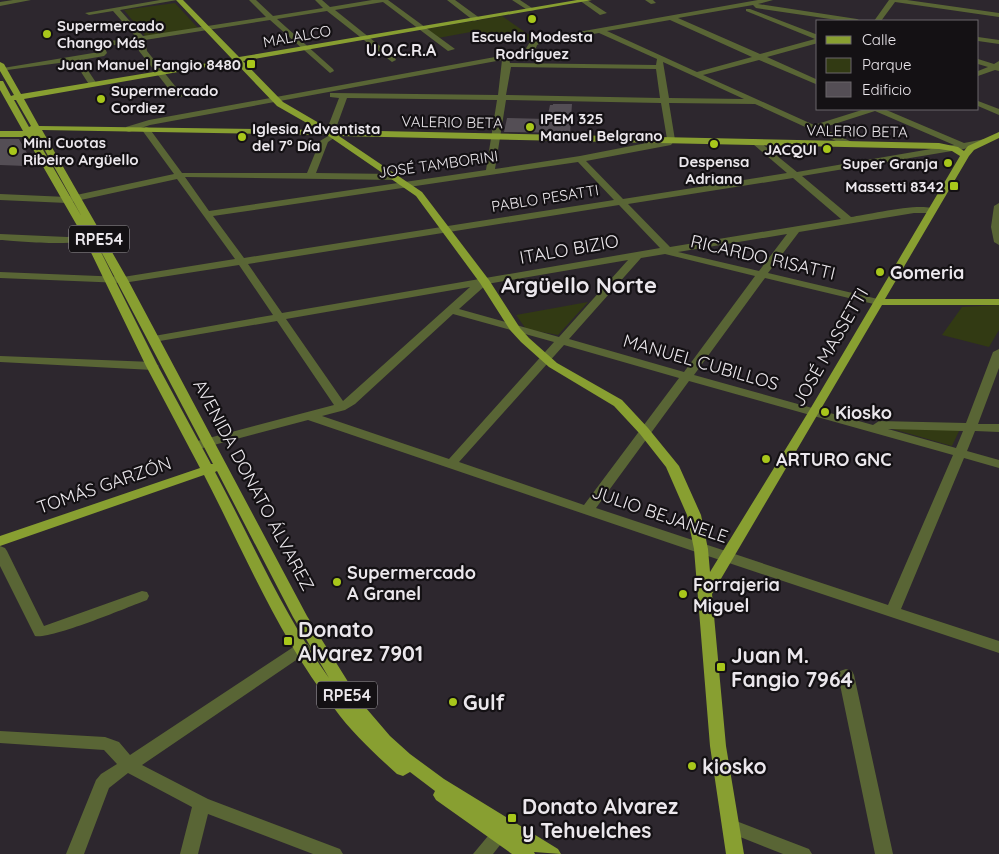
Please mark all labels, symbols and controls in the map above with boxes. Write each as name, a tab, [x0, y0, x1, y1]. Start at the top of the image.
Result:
marker: Escuela Modesta Rodriguez	[526, 13, 538, 25]
place label: Supermercado Chango Más	[57, 16, 164, 52]
legend	[816, 20, 979, 110]
street label: MALALCO	[261, 21, 333, 51]
place label: Escuela Modesta Rodriguez	[471, 27, 593, 63]
marker: Supermercado Chango Más	[41, 28, 53, 40]
text: Calle	[862, 30, 896, 49]
district label: U.O.C.R.A	[366, 40, 437, 60]
place label: Juan Manuel Fangio 8480	[57, 55, 241, 74]
text: Parque	[862, 55, 912, 74]
marker: Juan Manuel Fangio 8480	[245, 58, 257, 70]
text: Edificio	[862, 80, 911, 99]
place label: Supermercado Cordiez	[111, 81, 218, 117]
marker: Supermercado Cordiez	[95, 93, 107, 105]
place label: IPEM 325 Manuel Belgrano	[540, 109, 663, 145]
street label: VALERIO BETA	[401, 112, 503, 132]
place label: Iglesia Adventista del 7° Día	[252, 119, 380, 155]
marker: IPEM 325 Manuel Belgrano	[524, 121, 536, 133]
street label: VALERIO BETA	[806, 121, 908, 141]
marker: Iglesia Adventista del 7° Día	[236, 131, 248, 143]
place label: Mini Cuotas Ribeiro Argüello	[23, 133, 139, 169]
marker: Despensa Adriana	[708, 138, 720, 150]
place label: JACQUI	[764, 140, 817, 159]
marker: JACQUI	[821, 143, 833, 155]
marker: Mini Cuotas Ribeiro Argüello	[7, 145, 19, 157]
street label: JOSÉ TAMBORINI	[377, 146, 499, 182]
place label: Despensa Adriana	[679, 152, 749, 188]
place label: Super Granja	[843, 154, 938, 173]
marker: Super Granja	[942, 157, 954, 169]
place label: Massetti 8342	[845, 177, 944, 196]
street label: PABLO PESATTI	[490, 180, 600, 216]
marker: Massetti 8342	[948, 180, 960, 192]
road number: RPE54	[69, 225, 129, 252]
street label: ITALO BIZIO	[518, 229, 620, 269]
street label: RICARDO RISATTI	[688, 229, 838, 285]
place label: Gomeria	[890, 261, 964, 284]
marker: Gomeria	[874, 266, 886, 278]
district label: Argüello Norte	[501, 271, 657, 299]
street label: JOSÉ MASSETTI	[787, 284, 873, 410]
street label: MANUEL CUBILLOS	[621, 329, 781, 395]
street label: AVENIDA DONATO ÁLVAREZ	[188, 375, 320, 595]
place label: Kiosko	[835, 401, 892, 424]
marker: Kiosko	[819, 406, 831, 418]
place label: ARTURO GNC	[776, 448, 892, 471]
street label: TOMÁS GARZÓN	[34, 451, 174, 519]
marker: ARTURO GNC	[760, 453, 772, 465]
street label: JULIO BEJANELE	[589, 480, 731, 548]
place label: Supermercado A Granel	[347, 561, 476, 605]
place label: Forrajeria Miguel	[693, 573, 780, 617]
marker: Supermercado A Granel	[331, 576, 343, 588]
marker: Forrajeria Miguel	[677, 588, 689, 600]
place label: Donato Alvarez 7901	[298, 616, 423, 666]
marker: Donato Alvarez 7901	[282, 635, 294, 647]
place label: Juan M. Fangio 7964	[731, 642, 853, 692]
marker: Juan M. Fangio 7964	[715, 661, 727, 673]
road number: RPE54	[317, 682, 377, 708]
place label: Gulf	[463, 689, 506, 715]
marker: Gulf	[447, 696, 459, 708]
place label: kiosko	[702, 753, 767, 779]
marker: kiosko	[686, 760, 698, 772]
place label: Donato Alvarez y Tehuelches	[522, 793, 678, 843]
marker: Donato Alvarez y Tehuelches	[506, 812, 518, 824]

